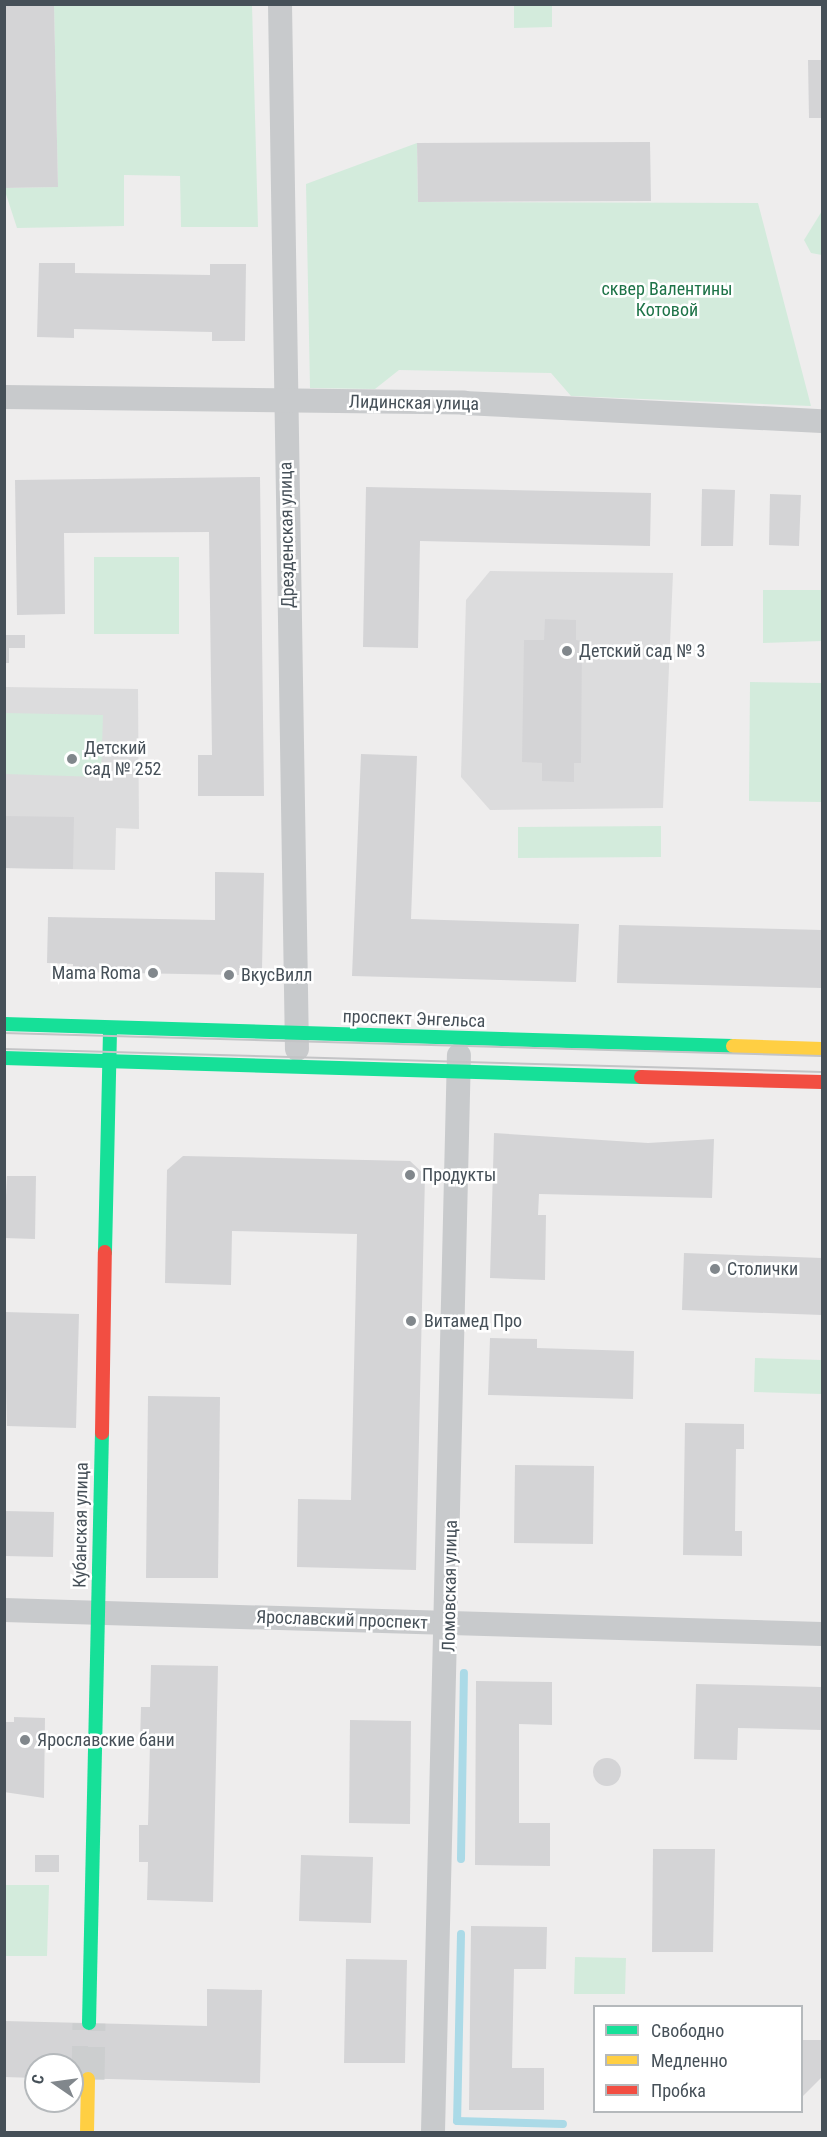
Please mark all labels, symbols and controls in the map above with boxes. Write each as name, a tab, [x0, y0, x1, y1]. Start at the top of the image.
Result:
park label: сквер Валентины Котовой	[602, 279, 732, 322]
street label: Лидинская улица	[349, 391, 479, 415]
street label: Дрезденская улица	[275, 462, 299, 608]
place label: Детский сад № 3	[579, 640, 705, 662]
marker: Детский сад № 3	[560, 644, 574, 658]
place label: Детский сад № 252	[84, 738, 161, 780]
marker: Детский сад № 252	[65, 752, 79, 766]
place label: Mama Roma	[52, 962, 141, 984]
place label: ВкусВилл	[241, 964, 313, 986]
marker: Mama Roma	[146, 966, 160, 980]
marker: ВкусВилл	[222, 968, 236, 982]
street label: проспект Энгельса	[342, 1006, 486, 1032]
place label: Продукты	[422, 1164, 496, 1186]
marker: Продукты	[403, 1168, 417, 1182]
place label: Столички	[727, 1258, 798, 1280]
marker: Столички	[708, 1262, 722, 1276]
place label: Витамед Про	[424, 1310, 522, 1332]
marker: Витамед Про	[402, 1312, 420, 1330]
street label: Кубанская улица	[69, 1462, 93, 1588]
street label: Ломовская улица	[438, 1520, 462, 1652]
street label: Ярославский проспект	[256, 1606, 428, 1634]
place label: Ярославские бани	[37, 1729, 175, 1751]
marker: Ярославские бани	[18, 1733, 32, 1747]
legend	[593, 2005, 803, 2113]
text: Свободно	[651, 2020, 724, 2041]
text: Медленно	[651, 2050, 728, 2071]
north arrow	[24, 2053, 84, 2113]
text: С	[28, 2073, 48, 2086]
text: Пробка	[651, 2080, 706, 2101]

